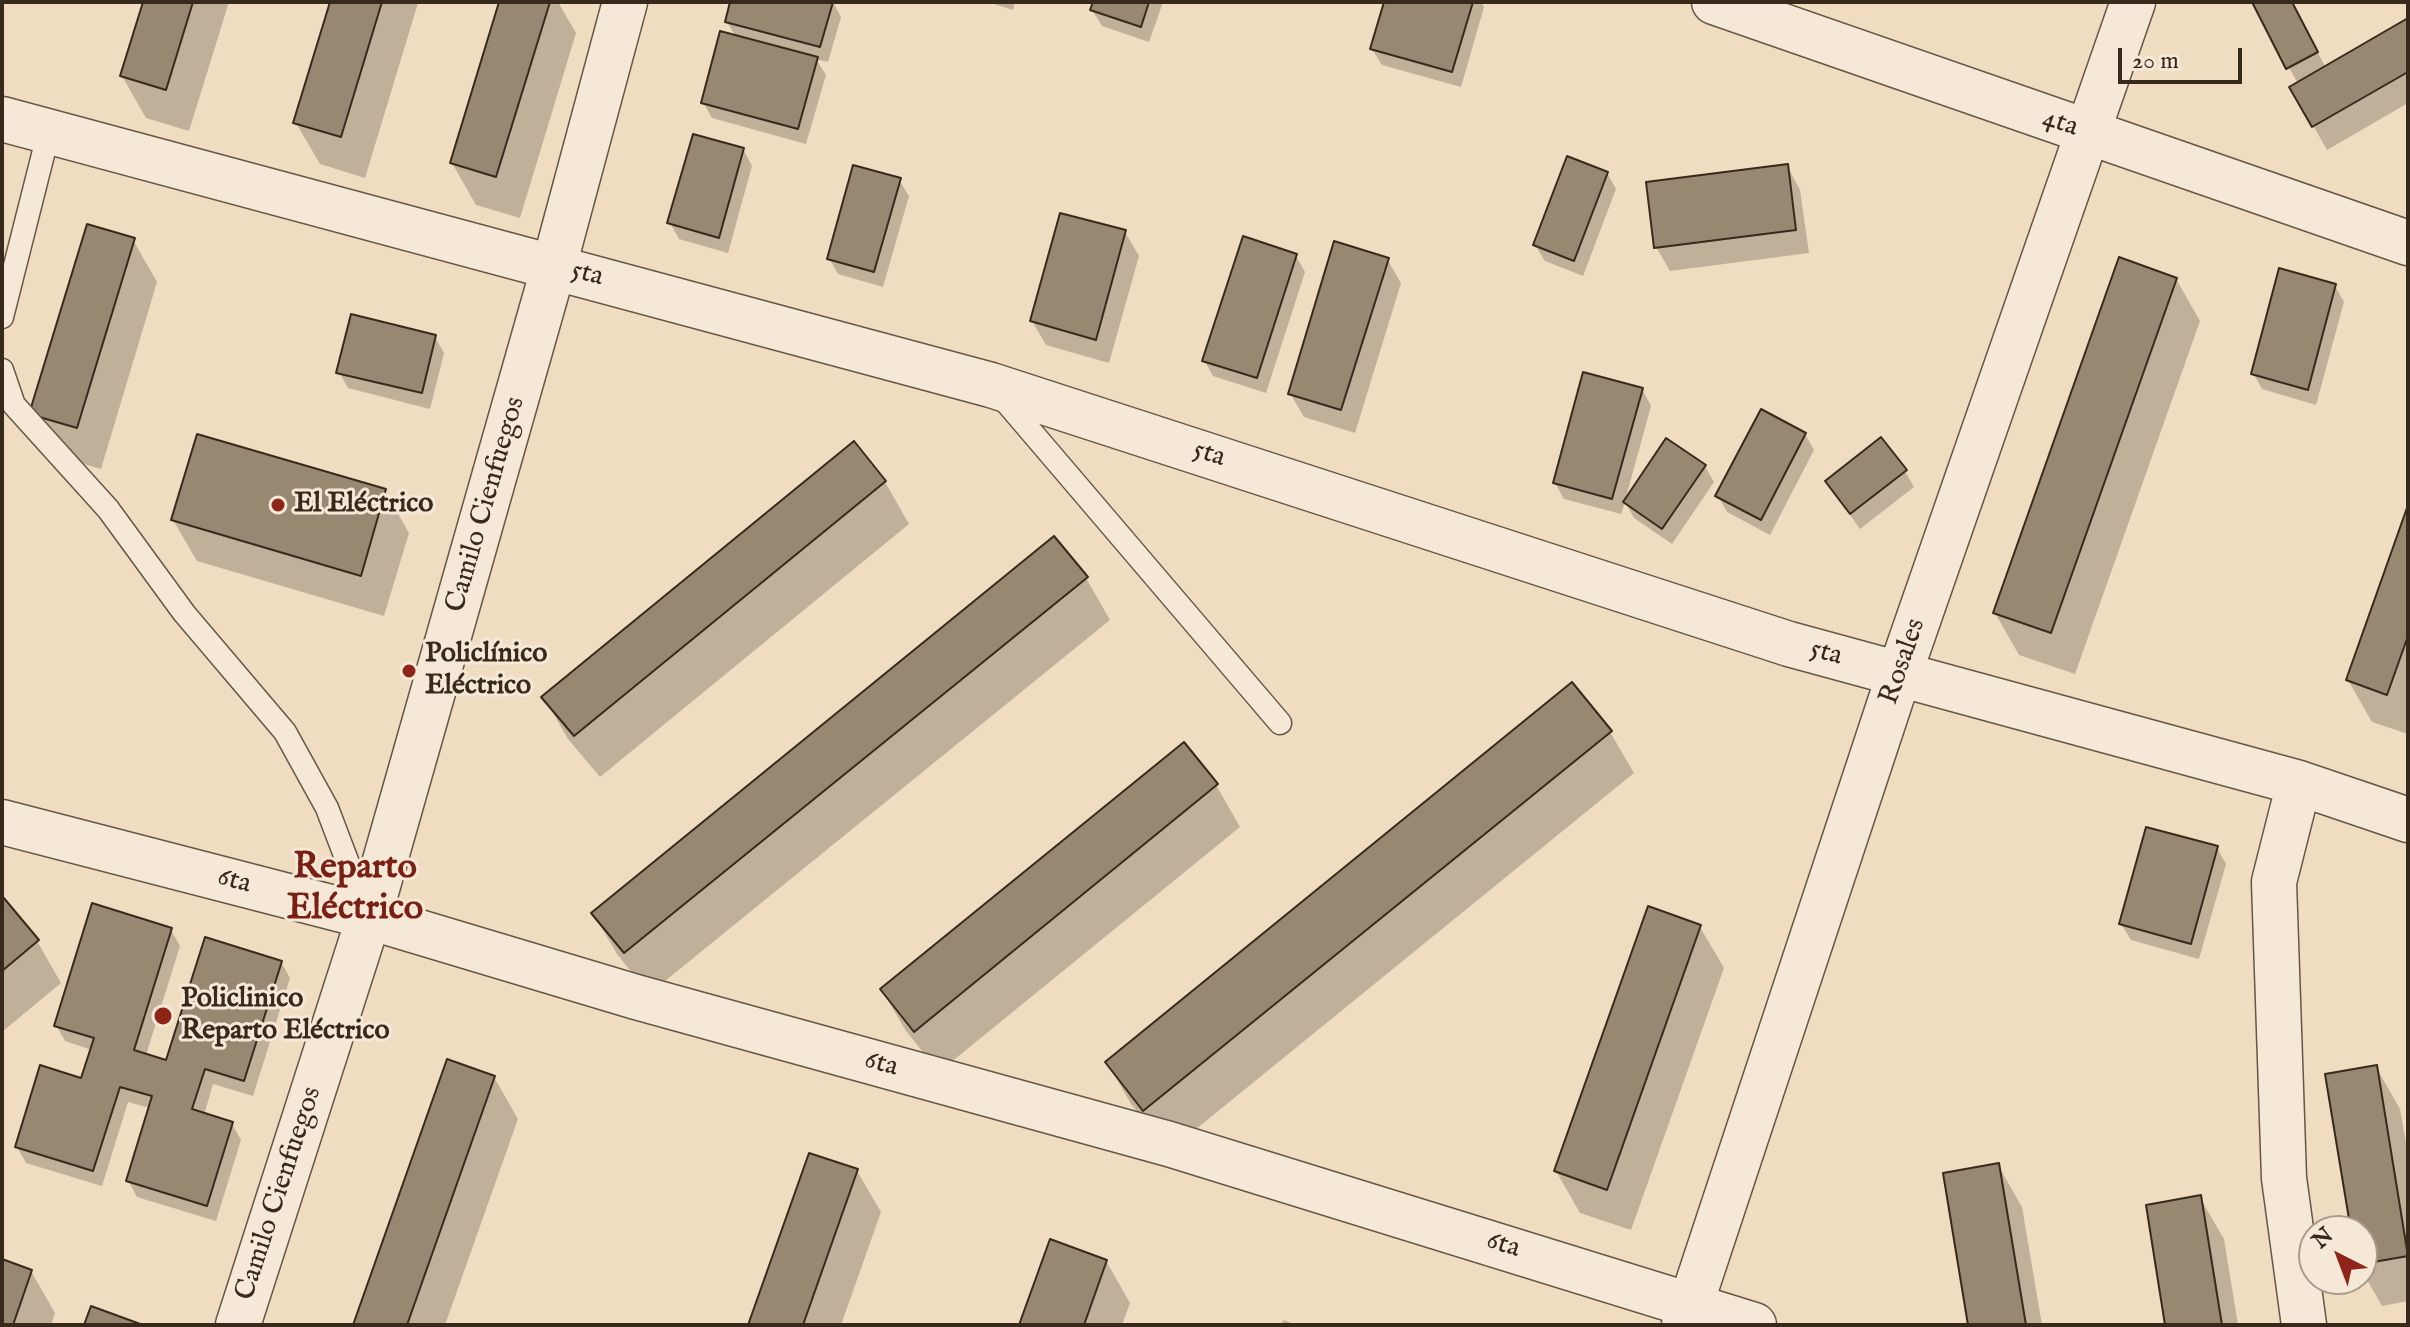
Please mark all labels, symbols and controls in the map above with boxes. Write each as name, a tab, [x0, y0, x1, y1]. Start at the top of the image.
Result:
scale bar	[2122, 32, 2246, 82]
text: 20 m	[2132, 46, 2179, 77]
street label: 4ta	[2038, 102, 2082, 146]
street label: 5ta	[567, 255, 607, 295]
street label: Camilo Cienfuegos	[440, 393, 534, 617]
street label: 5ta	[1189, 434, 1229, 476]
place label: El Eléctrico	[294, 488, 433, 522]
marker: El Eléctrico	[269, 496, 287, 514]
street label: Rosales	[1874, 615, 1934, 709]
street label: 5ta	[1806, 633, 1846, 675]
place label: Policlínico Eléctrico	[425, 638, 547, 704]
marker: Policlínico Eléctrico	[400, 662, 418, 680]
district label: Reparto Eléctrico	[287, 848, 423, 933]
street label: 6ta	[213, 861, 255, 903]
place label: Policlinico Reparto Eléctrico	[181, 983, 389, 1049]
marker: Policlinico Reparto Eléctrico	[152, 1005, 174, 1027]
street label: 6ta	[860, 1044, 902, 1086]
street label: Camilo Cienfuegos	[230, 1083, 330, 1305]
north arrow	[2298, 1215, 2378, 1295]
text: N	[2307, 1222, 2340, 1255]
street label: 6ta	[1482, 1225, 1524, 1267]

